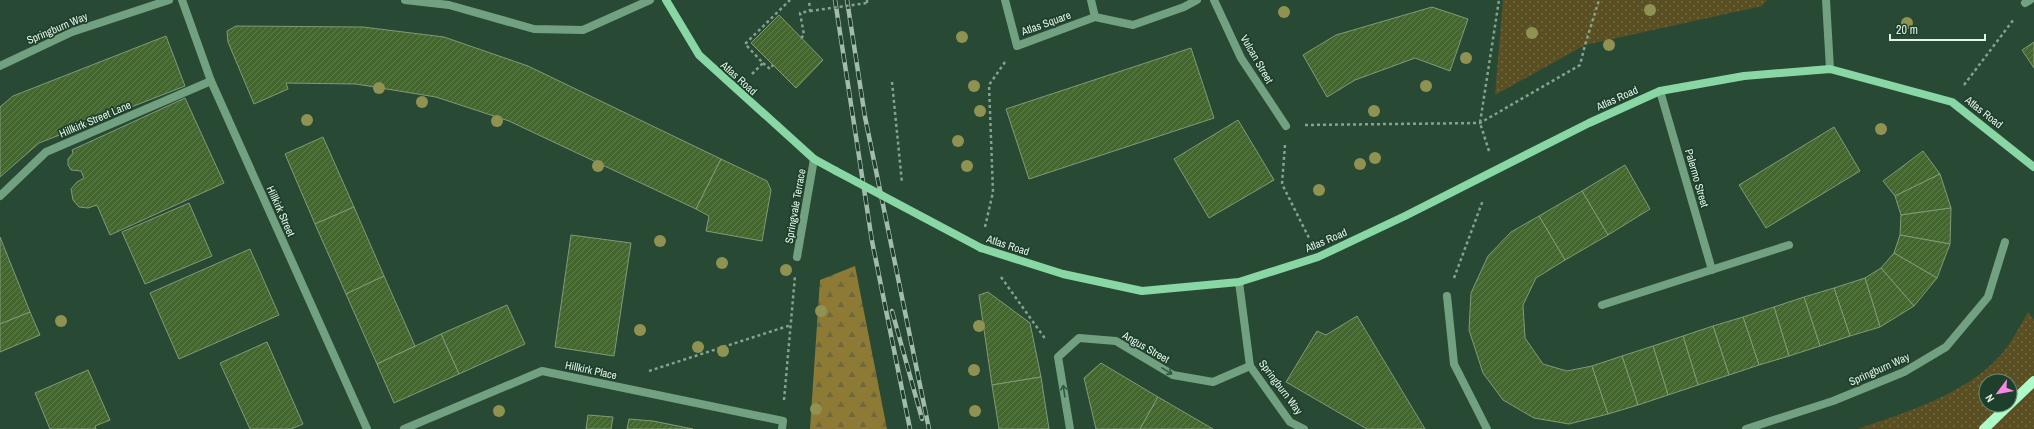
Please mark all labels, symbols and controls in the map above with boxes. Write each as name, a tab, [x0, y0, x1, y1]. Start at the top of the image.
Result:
street label: Atlas Square	[1018, 8, 1073, 39]
street label: Springburn Way	[24, 9, 90, 47]
scale bar	[1890, 16, 1985, 42]
text: 20 m	[1896, 22, 1918, 38]
street label: Vulcan Street	[1237, 32, 1277, 86]
street label: Atlas Road	[717, 57, 760, 98]
street label: Atlas Road	[1593, 83, 1640, 114]
street label: Atlas Road	[1962, 92, 2006, 131]
street label: Hillkirk Street Lane	[57, 98, 133, 140]
street label: Palermo Street	[1682, 147, 1712, 209]
street label: Springvale Terrace	[782, 168, 808, 244]
street label: Hillkirk Street	[264, 183, 299, 239]
street label: Atlas Road	[1302, 225, 1349, 255]
street label: Atlas Road	[984, 231, 1031, 258]
street label: Angus Street	[1119, 327, 1173, 366]
street label: Springburn Way	[1847, 349, 1912, 389]
street label: Springburn Way	[1256, 357, 1306, 417]
street label: Hillkirk Place	[564, 358, 618, 382]
one-way arrow	[1161, 367, 1172, 375]
north arrow	[1978, 373, 2018, 413]
one-way arrow	[1060, 384, 1068, 397]
text: N	[1982, 392, 1997, 405]

